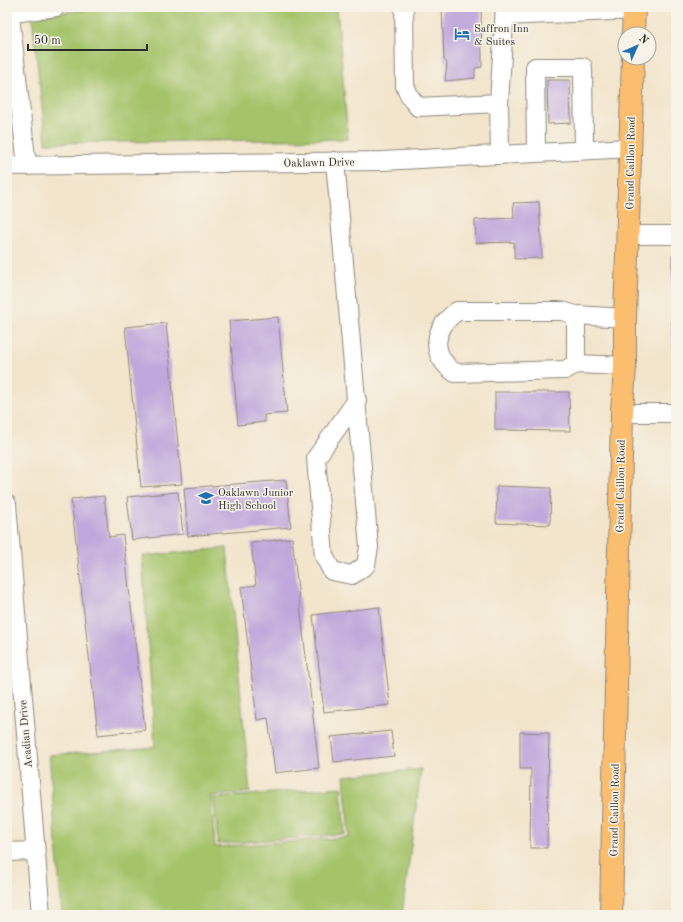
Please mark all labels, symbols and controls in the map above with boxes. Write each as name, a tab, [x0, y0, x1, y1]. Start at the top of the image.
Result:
place label: Saffron Inn & Suites	[474, 24, 529, 48]
hotel icon: Saffron Inn & Suites	[453, 25, 471, 43]
scale bar	[28, 26, 147, 52]
north arrow	[617, 26, 657, 66]
text: N	[636, 33, 650, 47]
text: 50 m	[34, 34, 61, 47]
street label: Grand Caillou Road	[625, 116, 638, 210]
street label: Oaklawn Drive	[283, 157, 355, 170]
street label: Grand Caillou Road	[615, 439, 628, 533]
place label: Oaklawn Junior High School	[218, 488, 294, 512]
school or university icon: Oaklawn Junior High School	[197, 489, 215, 507]
street label: Acadian Drive	[18, 699, 35, 768]
street label: Grand Caillou Road	[609, 763, 622, 857]

